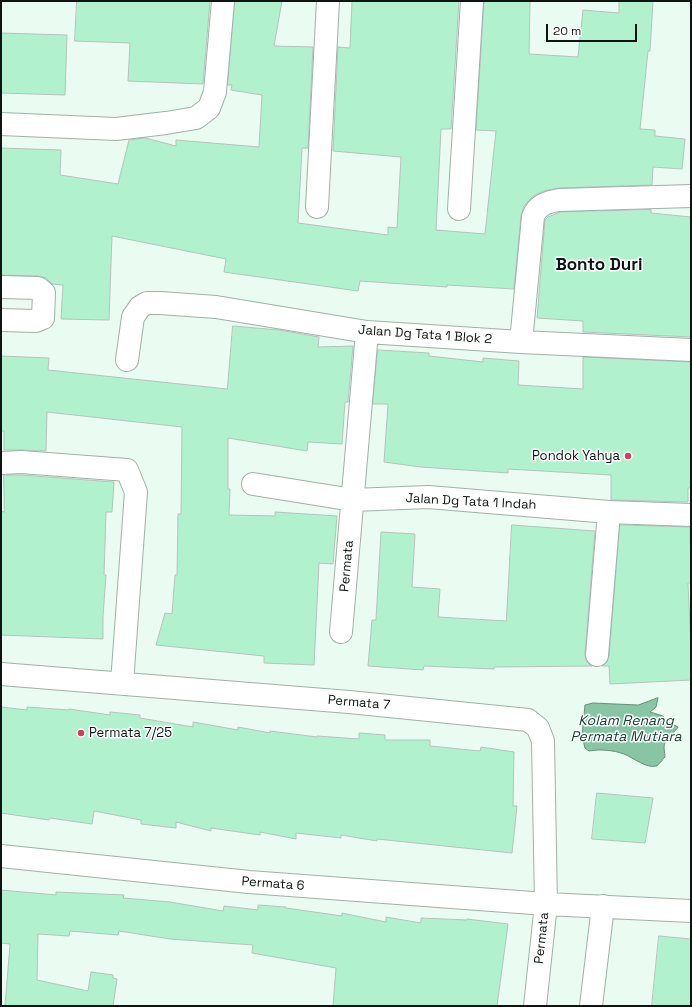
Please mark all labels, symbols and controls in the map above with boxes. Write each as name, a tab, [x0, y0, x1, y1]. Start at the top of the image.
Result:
scale bar	[548, 16, 639, 42]
text: 20 m	[553, 23, 581, 39]
district label: Bonto Duri	[555, 255, 643, 275]
street label: Jalan Dg Tata 1 Blok 2	[358, 323, 492, 347]
place label: Pondok Yahya	[532, 448, 620, 464]
marker: Pondok Yahya	[623, 451, 633, 461]
street label: Jalan Dg Tata 1 Indah	[405, 491, 537, 513]
street label: Permata	[337, 539, 357, 593]
street label: Permata 7	[327, 693, 391, 713]
water label: Kolam Renang Permata Mutiara	[570, 713, 682, 746]
place label: Permata 7/25	[89, 725, 172, 741]
marker: Permata 7/25	[76, 728, 86, 738]
street label: Permata 6	[241, 874, 305, 894]
street label: Permata	[532, 911, 552, 965]

